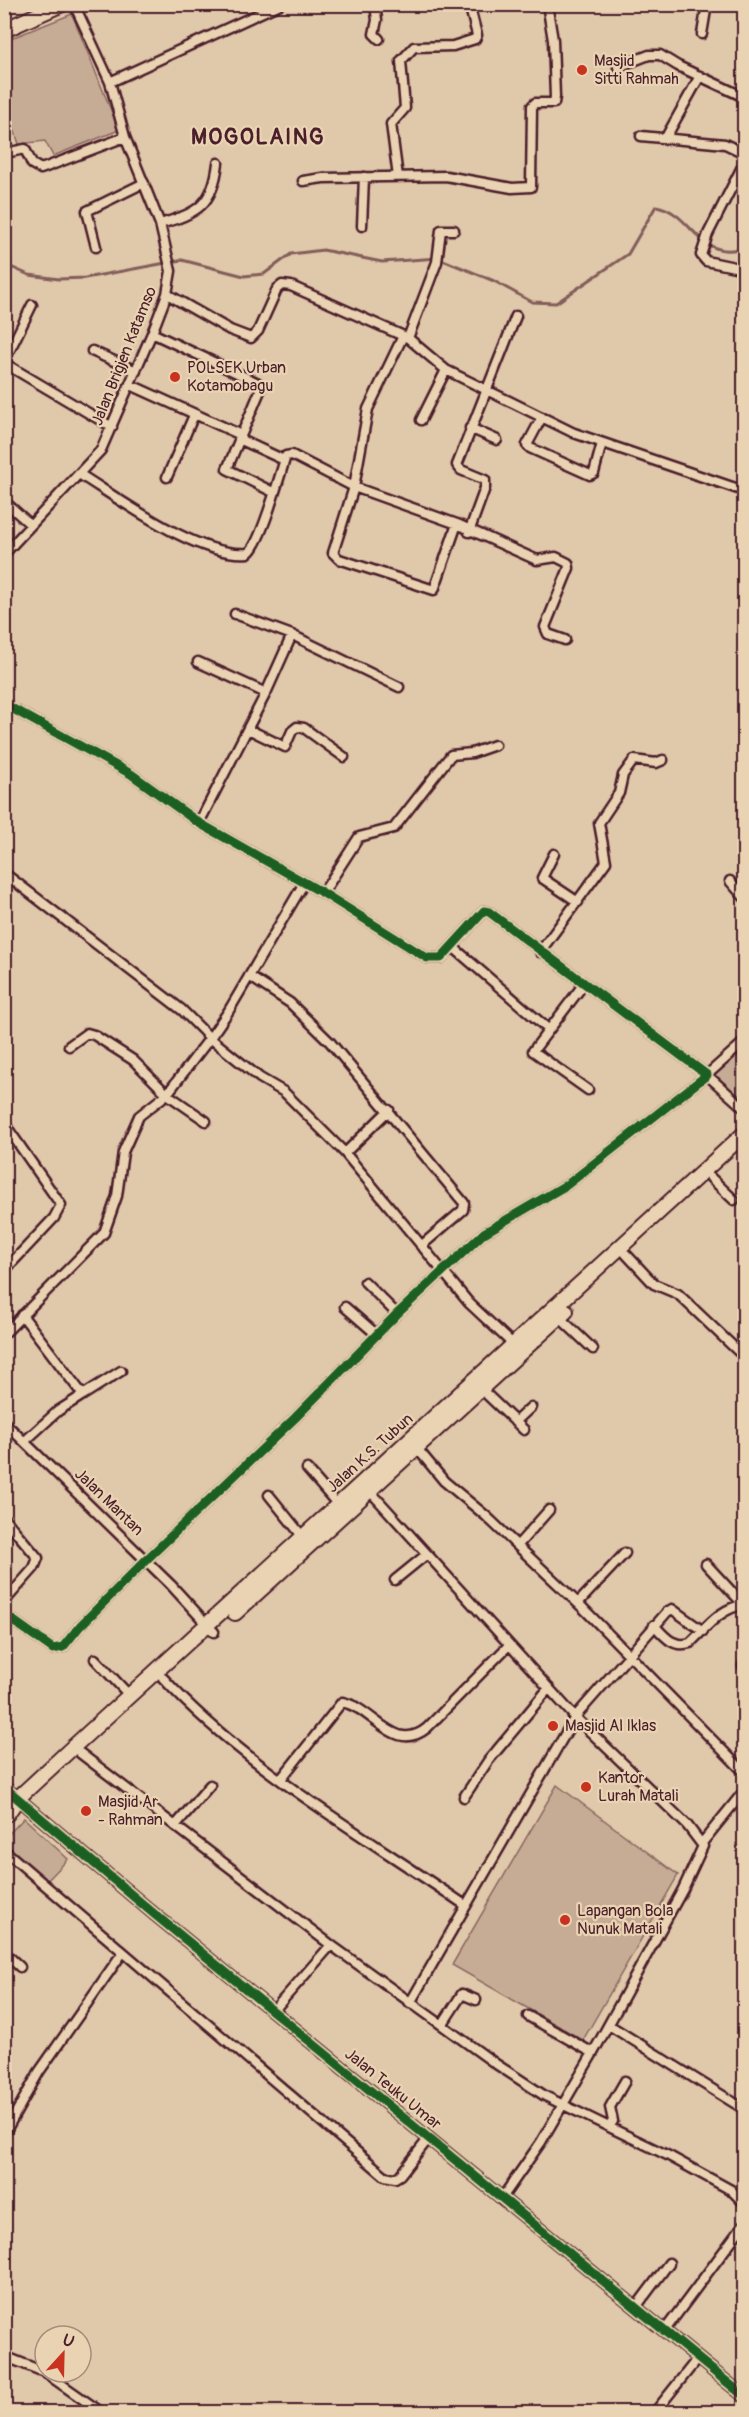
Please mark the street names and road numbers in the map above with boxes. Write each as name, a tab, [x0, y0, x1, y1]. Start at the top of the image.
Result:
street label: Jalan Brigjen Katamso	[87, 283, 161, 428]
street label: Jalan K.S. Tubun	[323, 1409, 417, 1497]
street label: Jalan Mantan	[70, 1464, 148, 1540]
street label: Jalan Teuku Umar	[341, 2044, 446, 2134]

